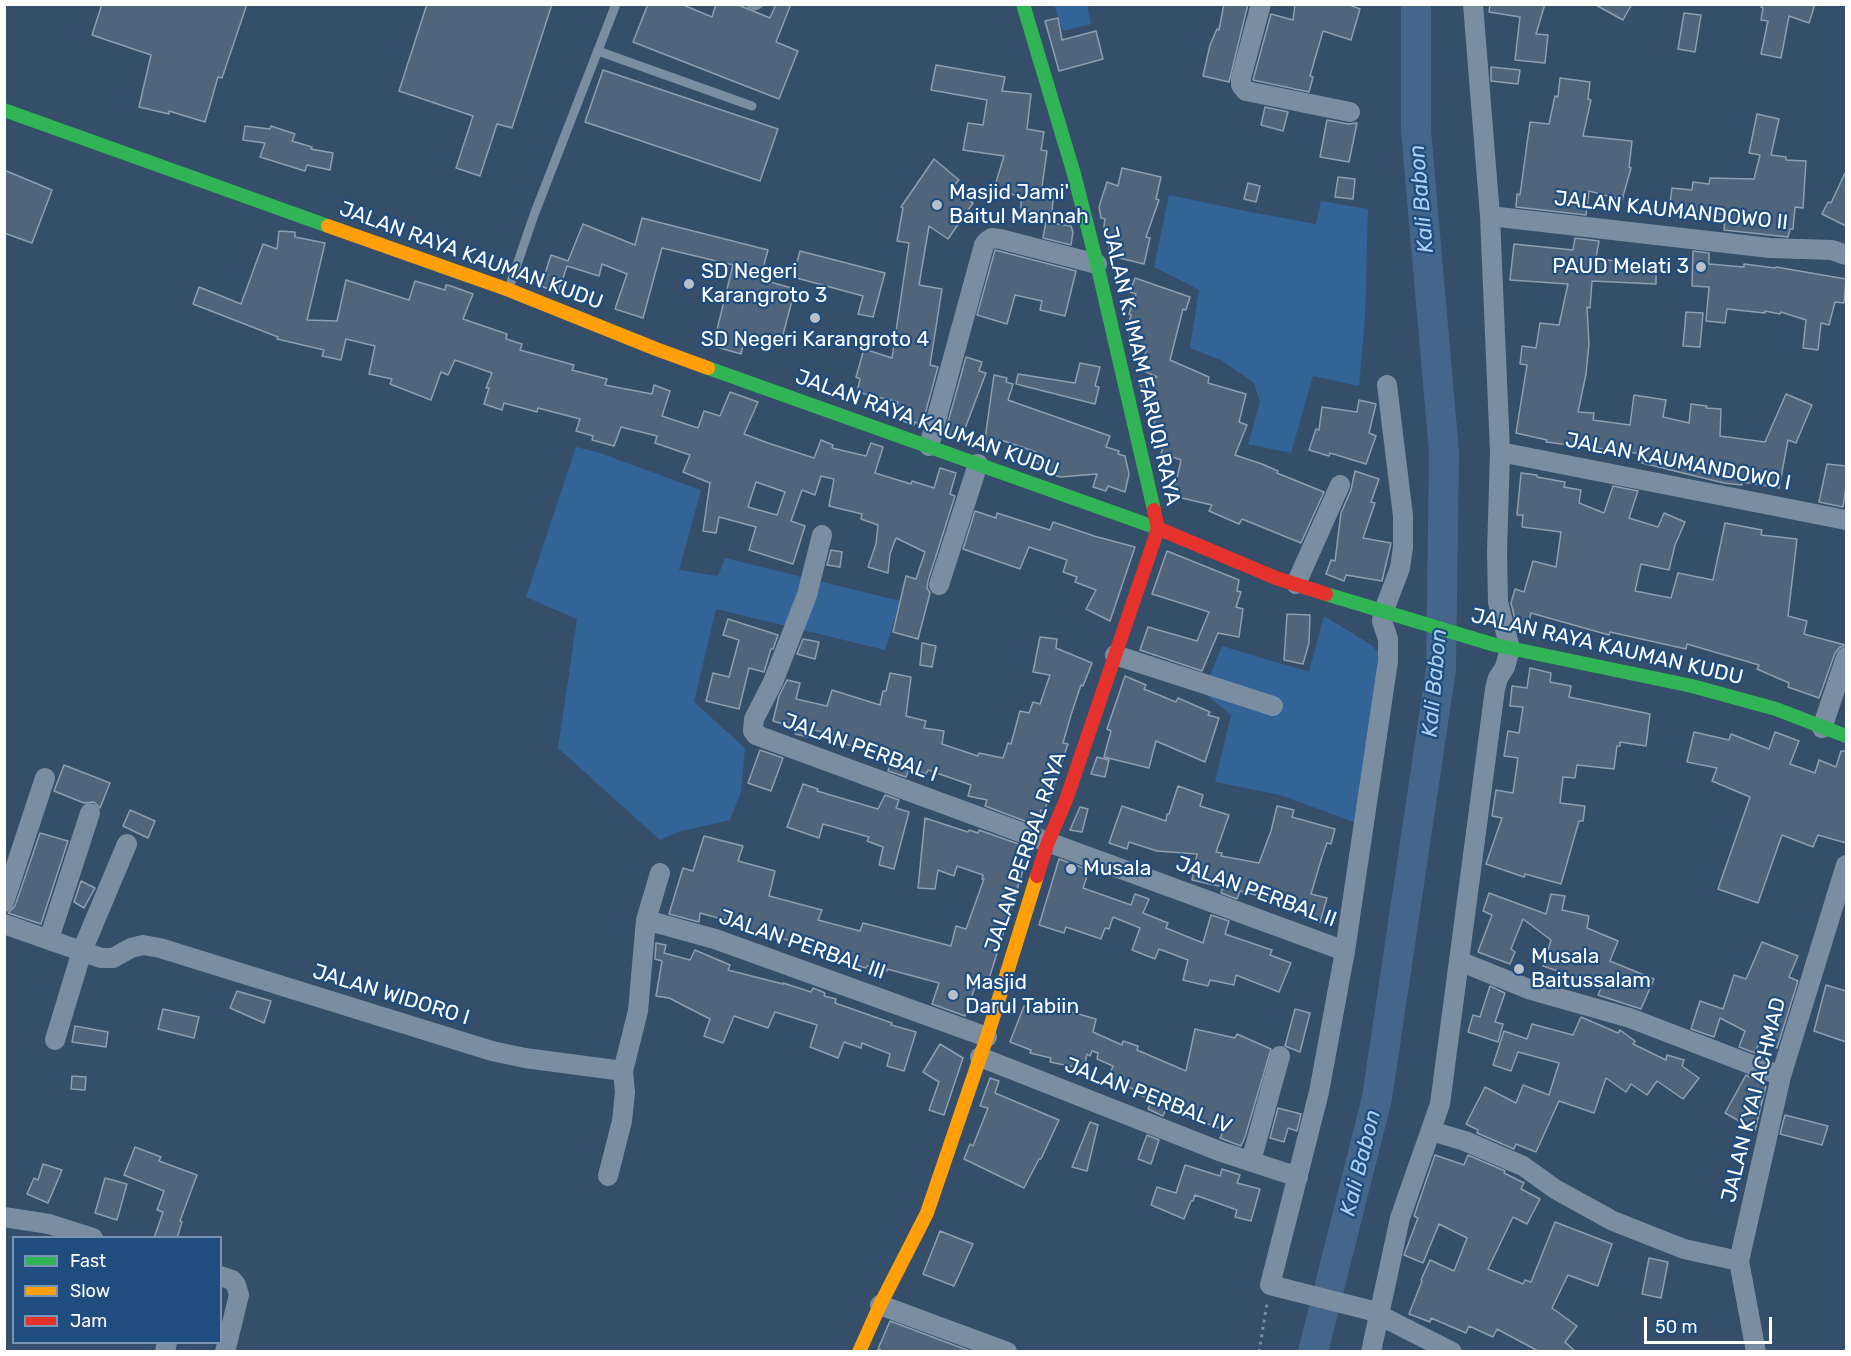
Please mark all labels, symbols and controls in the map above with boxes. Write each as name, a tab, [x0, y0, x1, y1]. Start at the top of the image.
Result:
water label: Kali Babon	[1404, 144, 1440, 254]
place label: Masjid Jami' Baitul Mannah	[949, 180, 1089, 230]
street label: JALAN KAUMANDOWO II	[1553, 186, 1789, 236]
street label: JALAN RAYA KAUMAN KUDU	[336, 197, 606, 315]
marker: Masjid Jami' Baitul Mannah	[930, 198, 944, 212]
street label: JALAN K. IMAM FARUQI RAYA	[1097, 224, 1185, 508]
place label: PAUD Melati 3	[1552, 254, 1689, 280]
place label: SD Negeri Karangroto 3	[701, 259, 827, 309]
marker: PAUD Melati 3	[1694, 260, 1708, 274]
marker: SD Negeri Karangroto 3	[682, 277, 696, 291]
marker: SD Negeri Karangroto 4	[808, 311, 822, 325]
place label: SD Negeri Karangroto 4	[701, 327, 929, 353]
street label: JALAN RAYA KAUMAN KUDU	[792, 365, 1062, 483]
street label: JALAN KAUMANDOWO I	[1563, 428, 1793, 496]
street label: JALAN RAYA KAUMAN KUDU	[1468, 603, 1746, 691]
water label: Kali Babon	[1417, 628, 1453, 738]
street label: JALAN PERBAL I	[779, 708, 941, 788]
street label: JALAN PERBAL RAYA	[980, 749, 1072, 955]
street label: JALAN PERBAL II	[1172, 851, 1340, 933]
place label: Musala	[1083, 856, 1151, 882]
marker: Musala	[1064, 862, 1078, 876]
street label: JALAN PERBAL III	[715, 905, 889, 985]
place label: Musala Baitussalam	[1531, 944, 1651, 994]
street label: JALAN WIDORO I	[309, 959, 473, 1031]
marker: Musala Baitussalam	[1512, 962, 1526, 976]
place label: Masjid Darul Tabiin	[965, 970, 1079, 1020]
marker: Masjid Darul Tabiin	[946, 988, 960, 1002]
street label: JALAN KYAI ACHMAD	[1716, 995, 1792, 1205]
street label: JALAN PERBAL IV	[1061, 1053, 1235, 1139]
water label: Kali Babon	[1335, 1107, 1387, 1219]
legend	[12, 1236, 222, 1344]
text: Fast	[70, 1250, 106, 1272]
text: Slow	[70, 1280, 110, 1302]
scale bar	[1647, 1305, 1774, 1343]
text: Jam	[70, 1310, 107, 1332]
text: 50 m	[1655, 1316, 1698, 1338]

